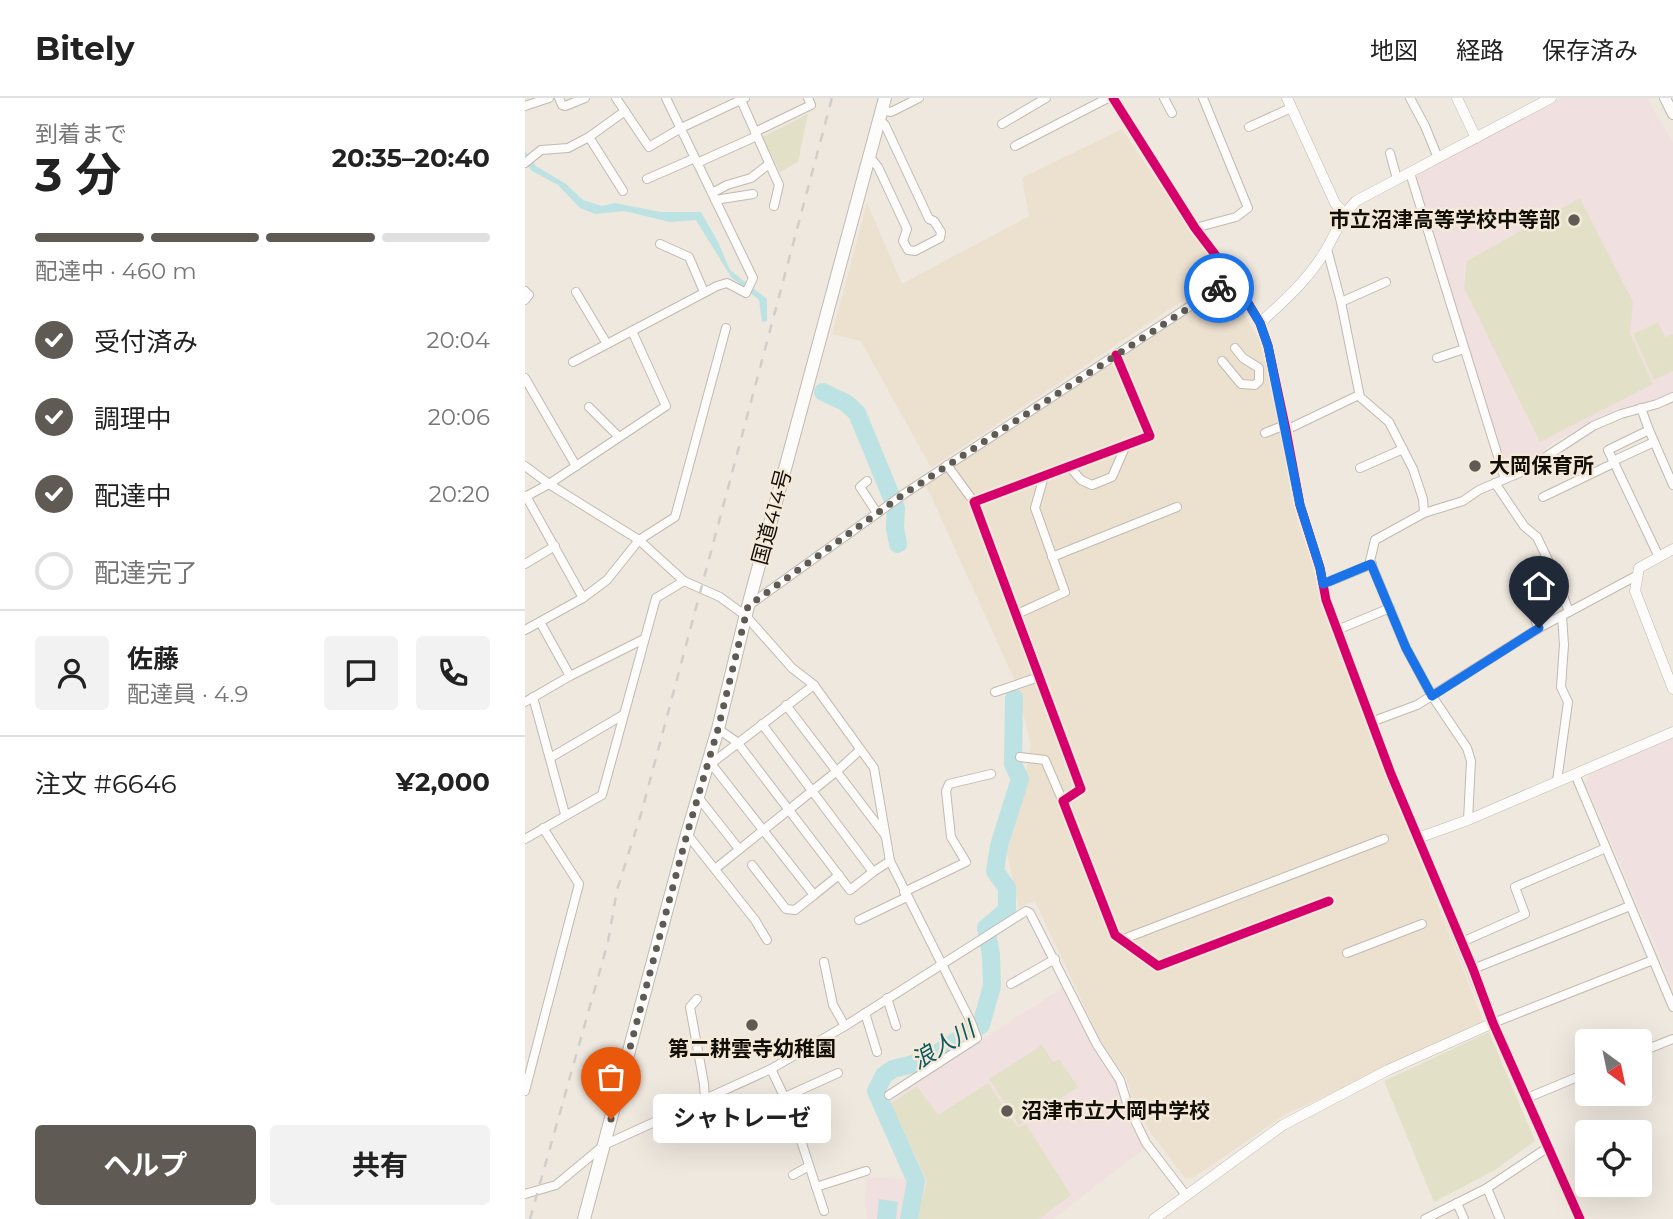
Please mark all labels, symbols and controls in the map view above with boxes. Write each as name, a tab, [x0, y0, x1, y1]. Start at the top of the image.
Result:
text: Bitely	[35, 28, 134, 68]
text: 地図	[1370, 36, 1418, 65]
text: 経路	[1456, 36, 1504, 65]
text: 保存済み	[1542, 36, 1638, 65]
text: 到着まで	[35, 120, 127, 148]
text: 20:35–20:40	[332, 142, 490, 174]
text: 3 分	[35, 146, 121, 203]
place label: 市立沼津高等学校中等部	[1329, 207, 1560, 232]
marker: 市立沼津高等学校中等部	[1566, 212, 1582, 228]
courier	[1184, 253, 1254, 323]
text: 配達中 · 460 m	[35, 257, 197, 285]
icon: bike	[1200, 269, 1238, 307]
icon: check	[35, 321, 73, 359]
text: 受付済み	[94, 326, 198, 358]
text: 20:04	[426, 326, 490, 354]
icon: check	[35, 398, 73, 436]
text: 調理中	[94, 403, 172, 435]
text: 20:06	[428, 403, 490, 431]
place label: 大岡保育所	[1489, 453, 1594, 478]
marker: 大岡保育所	[1467, 458, 1483, 474]
street label: 国道414号	[747, 466, 796, 567]
icon: check	[35, 475, 73, 513]
text: 配達中	[94, 480, 172, 512]
text: 20:20	[429, 480, 490, 508]
pin	[1509, 556, 1569, 628]
text: 配達完了	[94, 557, 198, 589]
icon: home	[1520, 567, 1558, 605]
button: person	[35, 636, 109, 710]
button: chat	[324, 636, 398, 710]
button: phone	[416, 636, 490, 710]
text: 佐藤	[127, 643, 179, 675]
text: 配達員 · 4.9	[127, 680, 248, 708]
text: ¥2,000	[396, 766, 490, 798]
text: 注文 #6646	[35, 768, 177, 800]
water label: 浪人川	[906, 1014, 982, 1075]
marker: 第二耕雲寺幼稚園	[744, 1017, 760, 1033]
north arrow	[1575, 1029, 1652, 1106]
map controls	[1575, 1029, 1652, 1197]
place label: 第二耕雲寺幼稚園	[668, 1036, 836, 1061]
pin	[581, 1047, 641, 1119]
icon: bag	[592, 1058, 630, 1096]
callout: シャトレーゼ	[653, 1094, 831, 1144]
place label: 沼津市立大岡中学校	[1021, 1098, 1210, 1123]
marker: 沼津市立大岡中学校	[999, 1103, 1015, 1119]
text: シャトレーゼ	[673, 1104, 811, 1132]
button: locate	[1575, 1120, 1652, 1197]
button: ヘルプ	[35, 1125, 256, 1205]
button: 共有	[270, 1125, 490, 1205]

